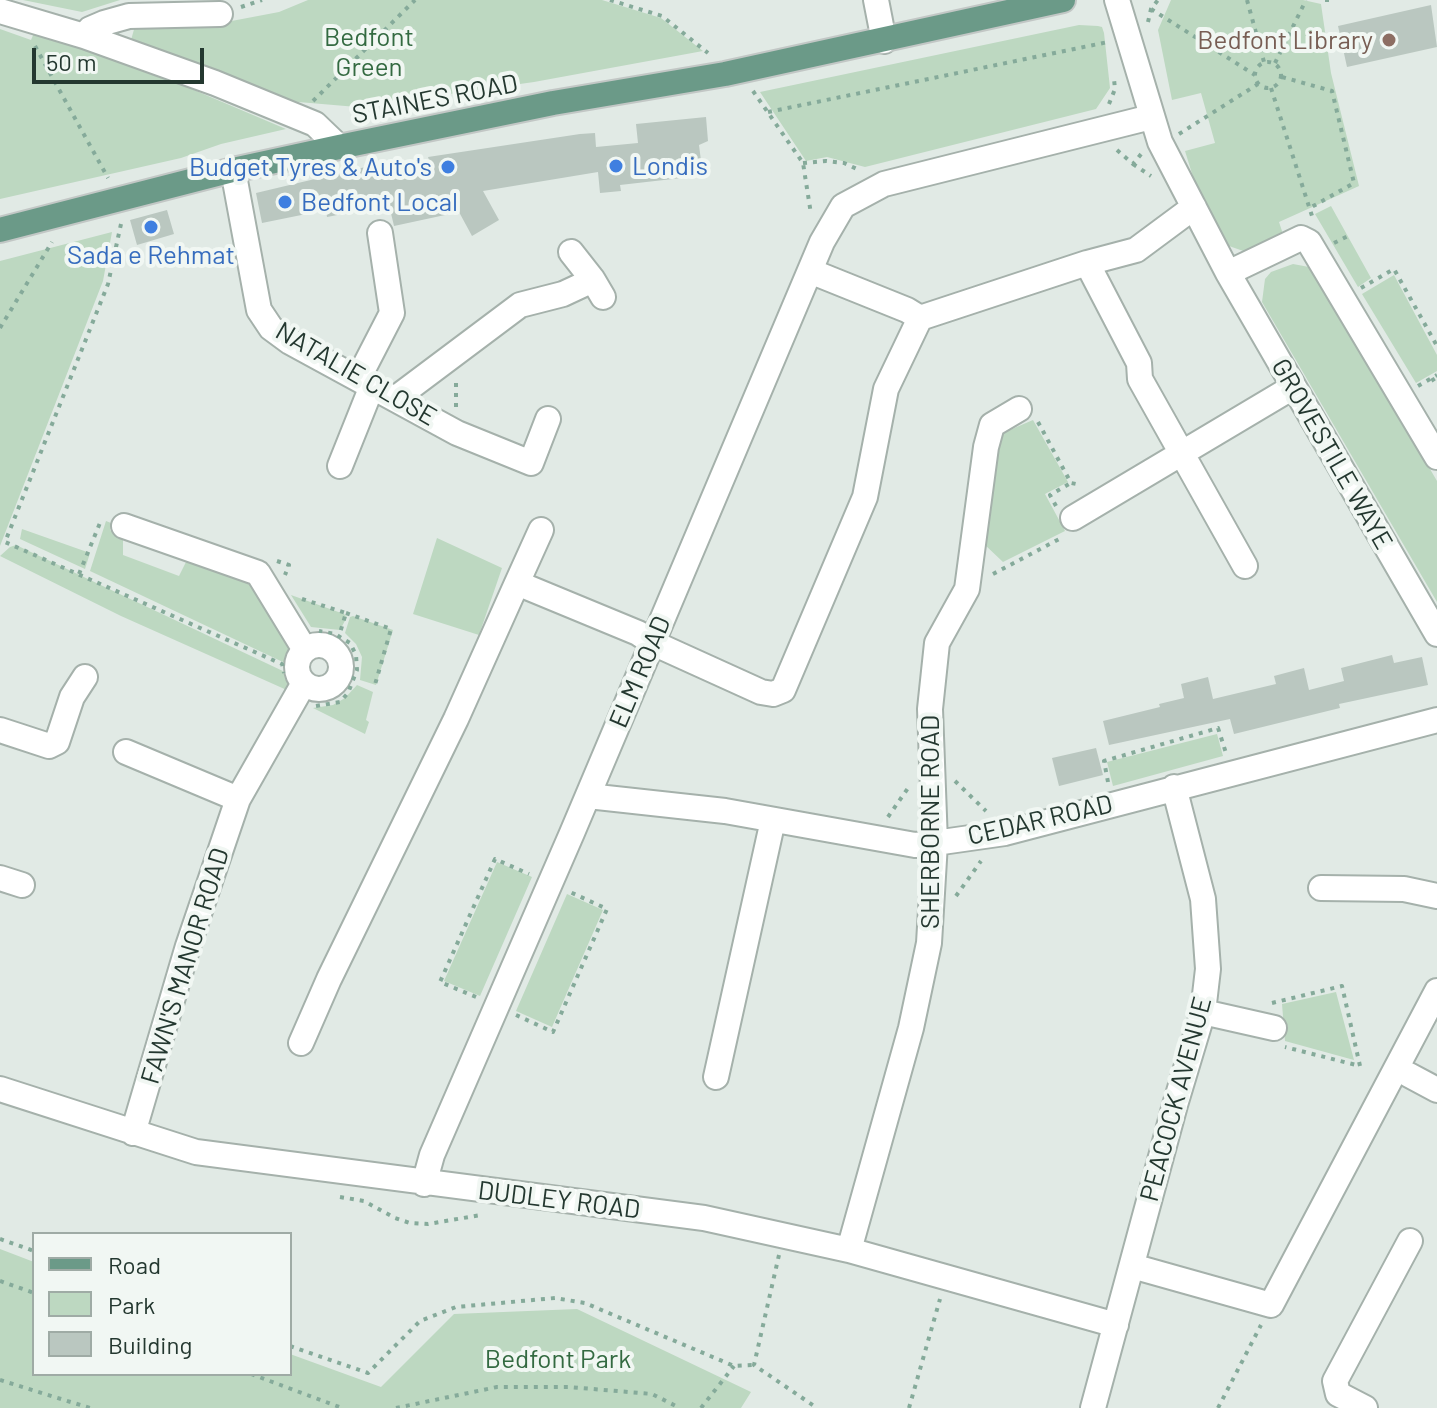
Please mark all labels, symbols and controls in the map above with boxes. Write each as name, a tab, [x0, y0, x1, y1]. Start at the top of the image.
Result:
park label: Bedfont Green	[324, 21, 414, 82]
place label: Bedfont Library	[1197, 24, 1373, 56]
marker: Bedfont Library	[1380, 31, 1398, 49]
scale bar	[36, 32, 208, 82]
text: 50 m	[46, 47, 97, 76]
street label: STAINES ROAD	[350, 68, 520, 130]
place label: Londis	[632, 150, 708, 182]
place label: Budget Tyres & Auto's	[189, 151, 432, 183]
marker: Londis	[607, 157, 625, 175]
marker: Budget Tyres & Auto's	[439, 158, 457, 176]
place label: Bedfont Local	[301, 186, 458, 218]
marker: Bedfont Local	[276, 193, 294, 211]
marker: Sada e Rehmat	[142, 218, 160, 236]
place label: Sada e Rehmat	[67, 239, 235, 271]
street label: NATALIE CLOSE	[270, 315, 442, 433]
street label: GROVESTILE WAYE	[1265, 353, 1399, 555]
street label: ELM ROAD	[603, 612, 677, 732]
street label: SHERBORNE ROAD	[914, 715, 946, 929]
street label: CEDAR ROAD	[964, 788, 1116, 852]
street label: FAWN'S MANOR ROAD	[134, 844, 236, 1088]
street label: PEACOCK AVENUE	[1134, 993, 1218, 1205]
street label: DUDLEY ROAD	[476, 1175, 642, 1225]
legend	[32, 1232, 292, 1376]
text: Road	[108, 1250, 161, 1279]
text: Park	[108, 1290, 155, 1319]
text: Building	[108, 1330, 192, 1359]
park label: Bedfont Park	[485, 1343, 631, 1375]

